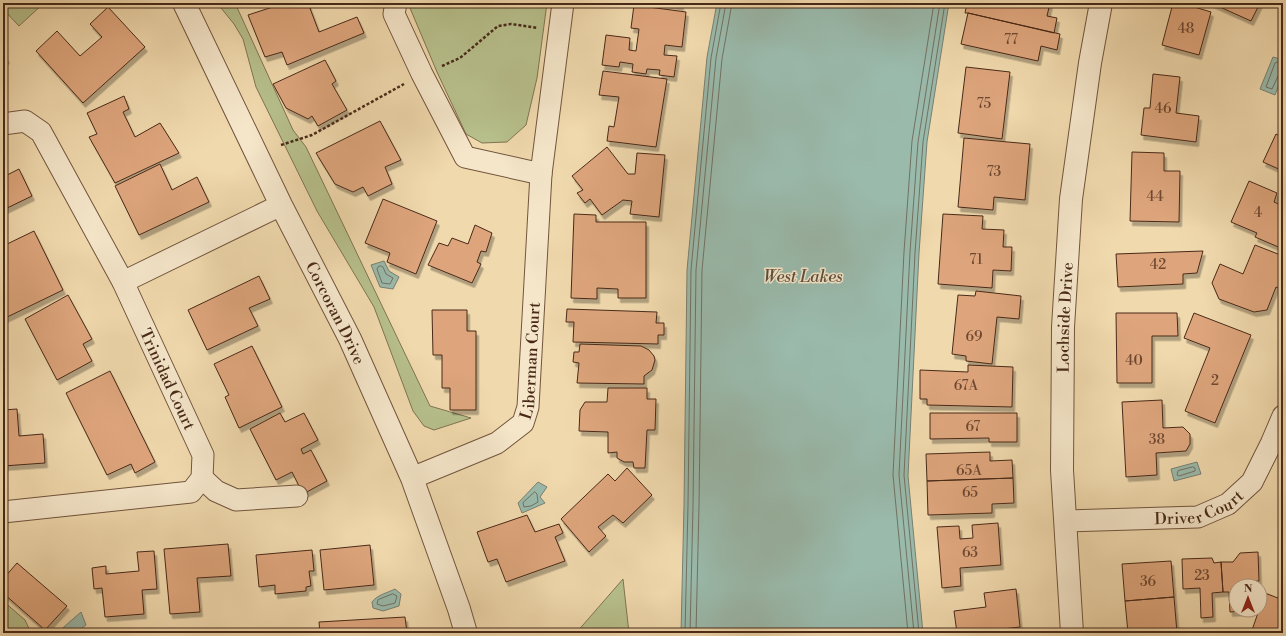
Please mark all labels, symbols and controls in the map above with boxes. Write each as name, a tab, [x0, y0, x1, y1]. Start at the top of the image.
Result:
house number: 48	[1178, 20, 1194, 38]
house number: 77	[1004, 31, 1018, 49]
house number: 75	[977, 95, 992, 113]
house number: 46	[1155, 100, 1172, 118]
house number: 73	[987, 163, 1002, 181]
house number: 44	[1147, 188, 1163, 206]
house number: 4	[1254, 204, 1262, 222]
house number: 71	[969, 251, 983, 269]
house number: 42	[1150, 256, 1166, 274]
street label: Corcoran Drive	[301, 258, 369, 368]
street label: Lochside Drive	[1054, 262, 1078, 373]
water label: West Lakes	[763, 266, 843, 288]
street label: Liberman Court	[516, 301, 545, 422]
street label: Trinidad Court	[135, 326, 199, 434]
house number: 69	[966, 328, 982, 346]
house number: 40	[1125, 352, 1143, 370]
house number: 2	[1211, 372, 1219, 390]
house number: 67A	[954, 377, 979, 395]
house number: 67	[966, 418, 980, 436]
house number: 38	[1149, 431, 1165, 449]
house number: 65A	[956, 462, 982, 480]
house number: 65	[962, 484, 978, 502]
street label: Driver Court	[1154, 486, 1248, 529]
house number: 63	[962, 544, 978, 562]
house number: 23	[1194, 567, 1210, 585]
house number: 36	[1140, 573, 1157, 591]
north arrow	[1228, 578, 1268, 618]
text: N	[1244, 582, 1253, 596]

